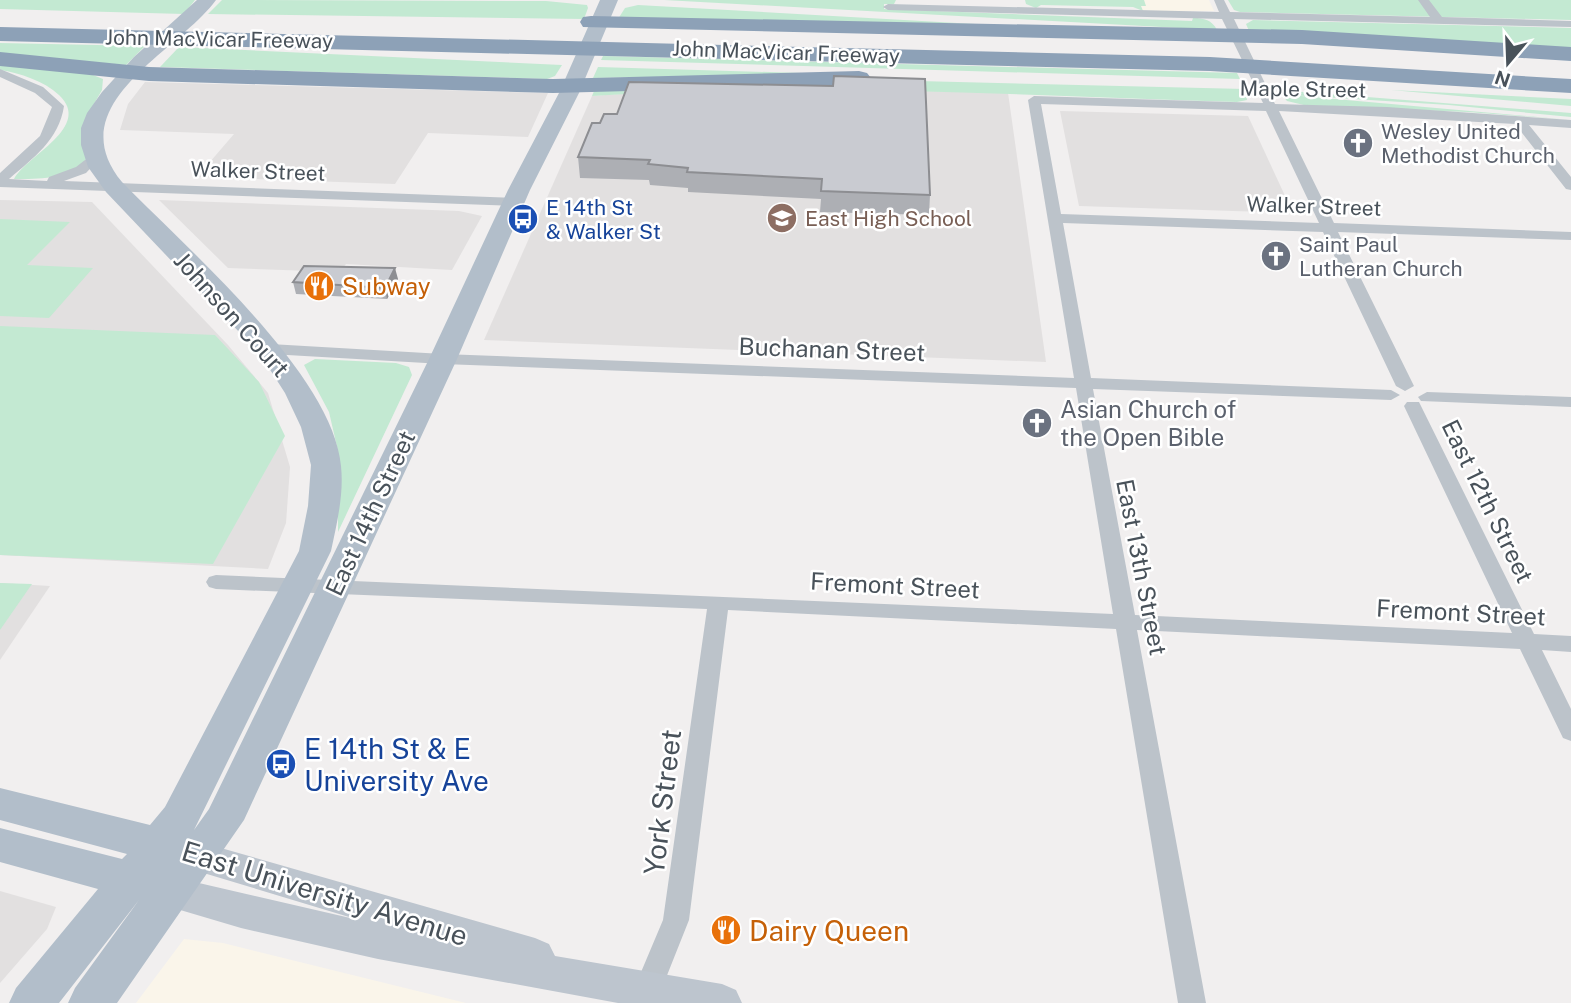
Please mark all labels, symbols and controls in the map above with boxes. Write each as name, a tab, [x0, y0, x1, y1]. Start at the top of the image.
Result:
street label: John MacVicar Freeway	[105, 25, 333, 53]
north arrow	[1473, 28, 1543, 98]
street label: John MacVicar Freeway	[671, 36, 901, 68]
text: N	[1492, 66, 1513, 92]
street label: Maple Street	[1239, 75, 1367, 103]
place label: Wesley United Methodist Church	[1381, 119, 1555, 168]
church icon: Wesley United Methodist Church	[1341, 126, 1375, 160]
street label: Walker Street	[190, 156, 326, 186]
street label: Walker Street	[1246, 191, 1382, 221]
place label: E 14th St & Walker St	[546, 195, 661, 244]
school or university icon: East High School	[765, 201, 799, 235]
bus stop icon: E 14th St & Walker St	[506, 202, 540, 236]
place label: East High School	[805, 206, 972, 231]
place label: Saint Paul Lutheran Church	[1299, 232, 1463, 281]
church icon: Saint Paul Lutheran Church	[1259, 239, 1293, 273]
street label: Johnson Court	[169, 246, 295, 382]
restaurant icon: Subway	[302, 269, 336, 303]
place label: Subway	[342, 272, 431, 300]
street label: Buchanan Street	[738, 332, 926, 366]
place label: Asian Church of the Open Bible	[1060, 395, 1236, 451]
church icon: Asian Church of the Open Bible	[1020, 406, 1054, 440]
street label: East 12th Street	[1436, 415, 1540, 587]
street label: East 14th Street	[320, 426, 420, 600]
street label: East 13th Street	[1111, 477, 1173, 657]
street label: Fremont Street	[809, 567, 981, 603]
street label: Fremont Street	[1375, 594, 1547, 630]
street label: York Street	[637, 727, 687, 877]
place label: E 14th St & E University Ave	[304, 732, 489, 797]
bus stop icon: E 14th St & E University Ave	[264, 747, 298, 781]
street label: East University Avenue	[178, 834, 472, 952]
restaurant icon: Dairy Queen	[709, 913, 743, 947]
place label: Dairy Queen	[749, 914, 909, 947]

